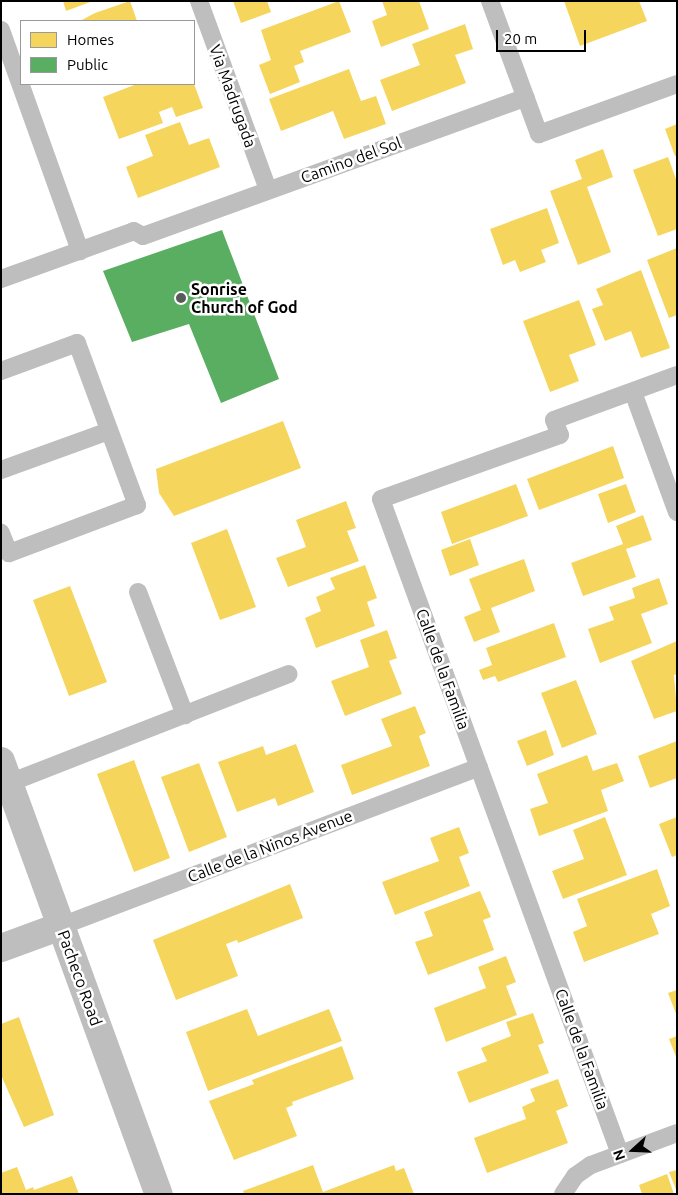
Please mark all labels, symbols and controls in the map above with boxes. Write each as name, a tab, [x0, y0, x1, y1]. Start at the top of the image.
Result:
legend	[20, 20, 195, 85]
scale bar	[498, 20, 588, 52]
text: 20 m	[504, 30, 537, 47]
text: Homes	[67, 31, 114, 48]
street label: Via Madrugada	[205, 42, 261, 150]
text: Public	[67, 56, 108, 73]
street label: Camino del Sol	[298, 133, 404, 187]
place label: Sonrise Church of God	[191, 279, 298, 317]
marker: Sonrise Church of God	[175, 292, 187, 304]
street label: Calle de la Familia	[412, 606, 474, 732]
street label: Calle de la Ninos Avenue	[185, 806, 355, 886]
street label: Pacheco Road	[54, 928, 106, 1028]
street label: Calle de la Familia	[551, 986, 613, 1112]
north arrow	[608, 1125, 658, 1175]
text: N	[610, 1147, 628, 1163]

